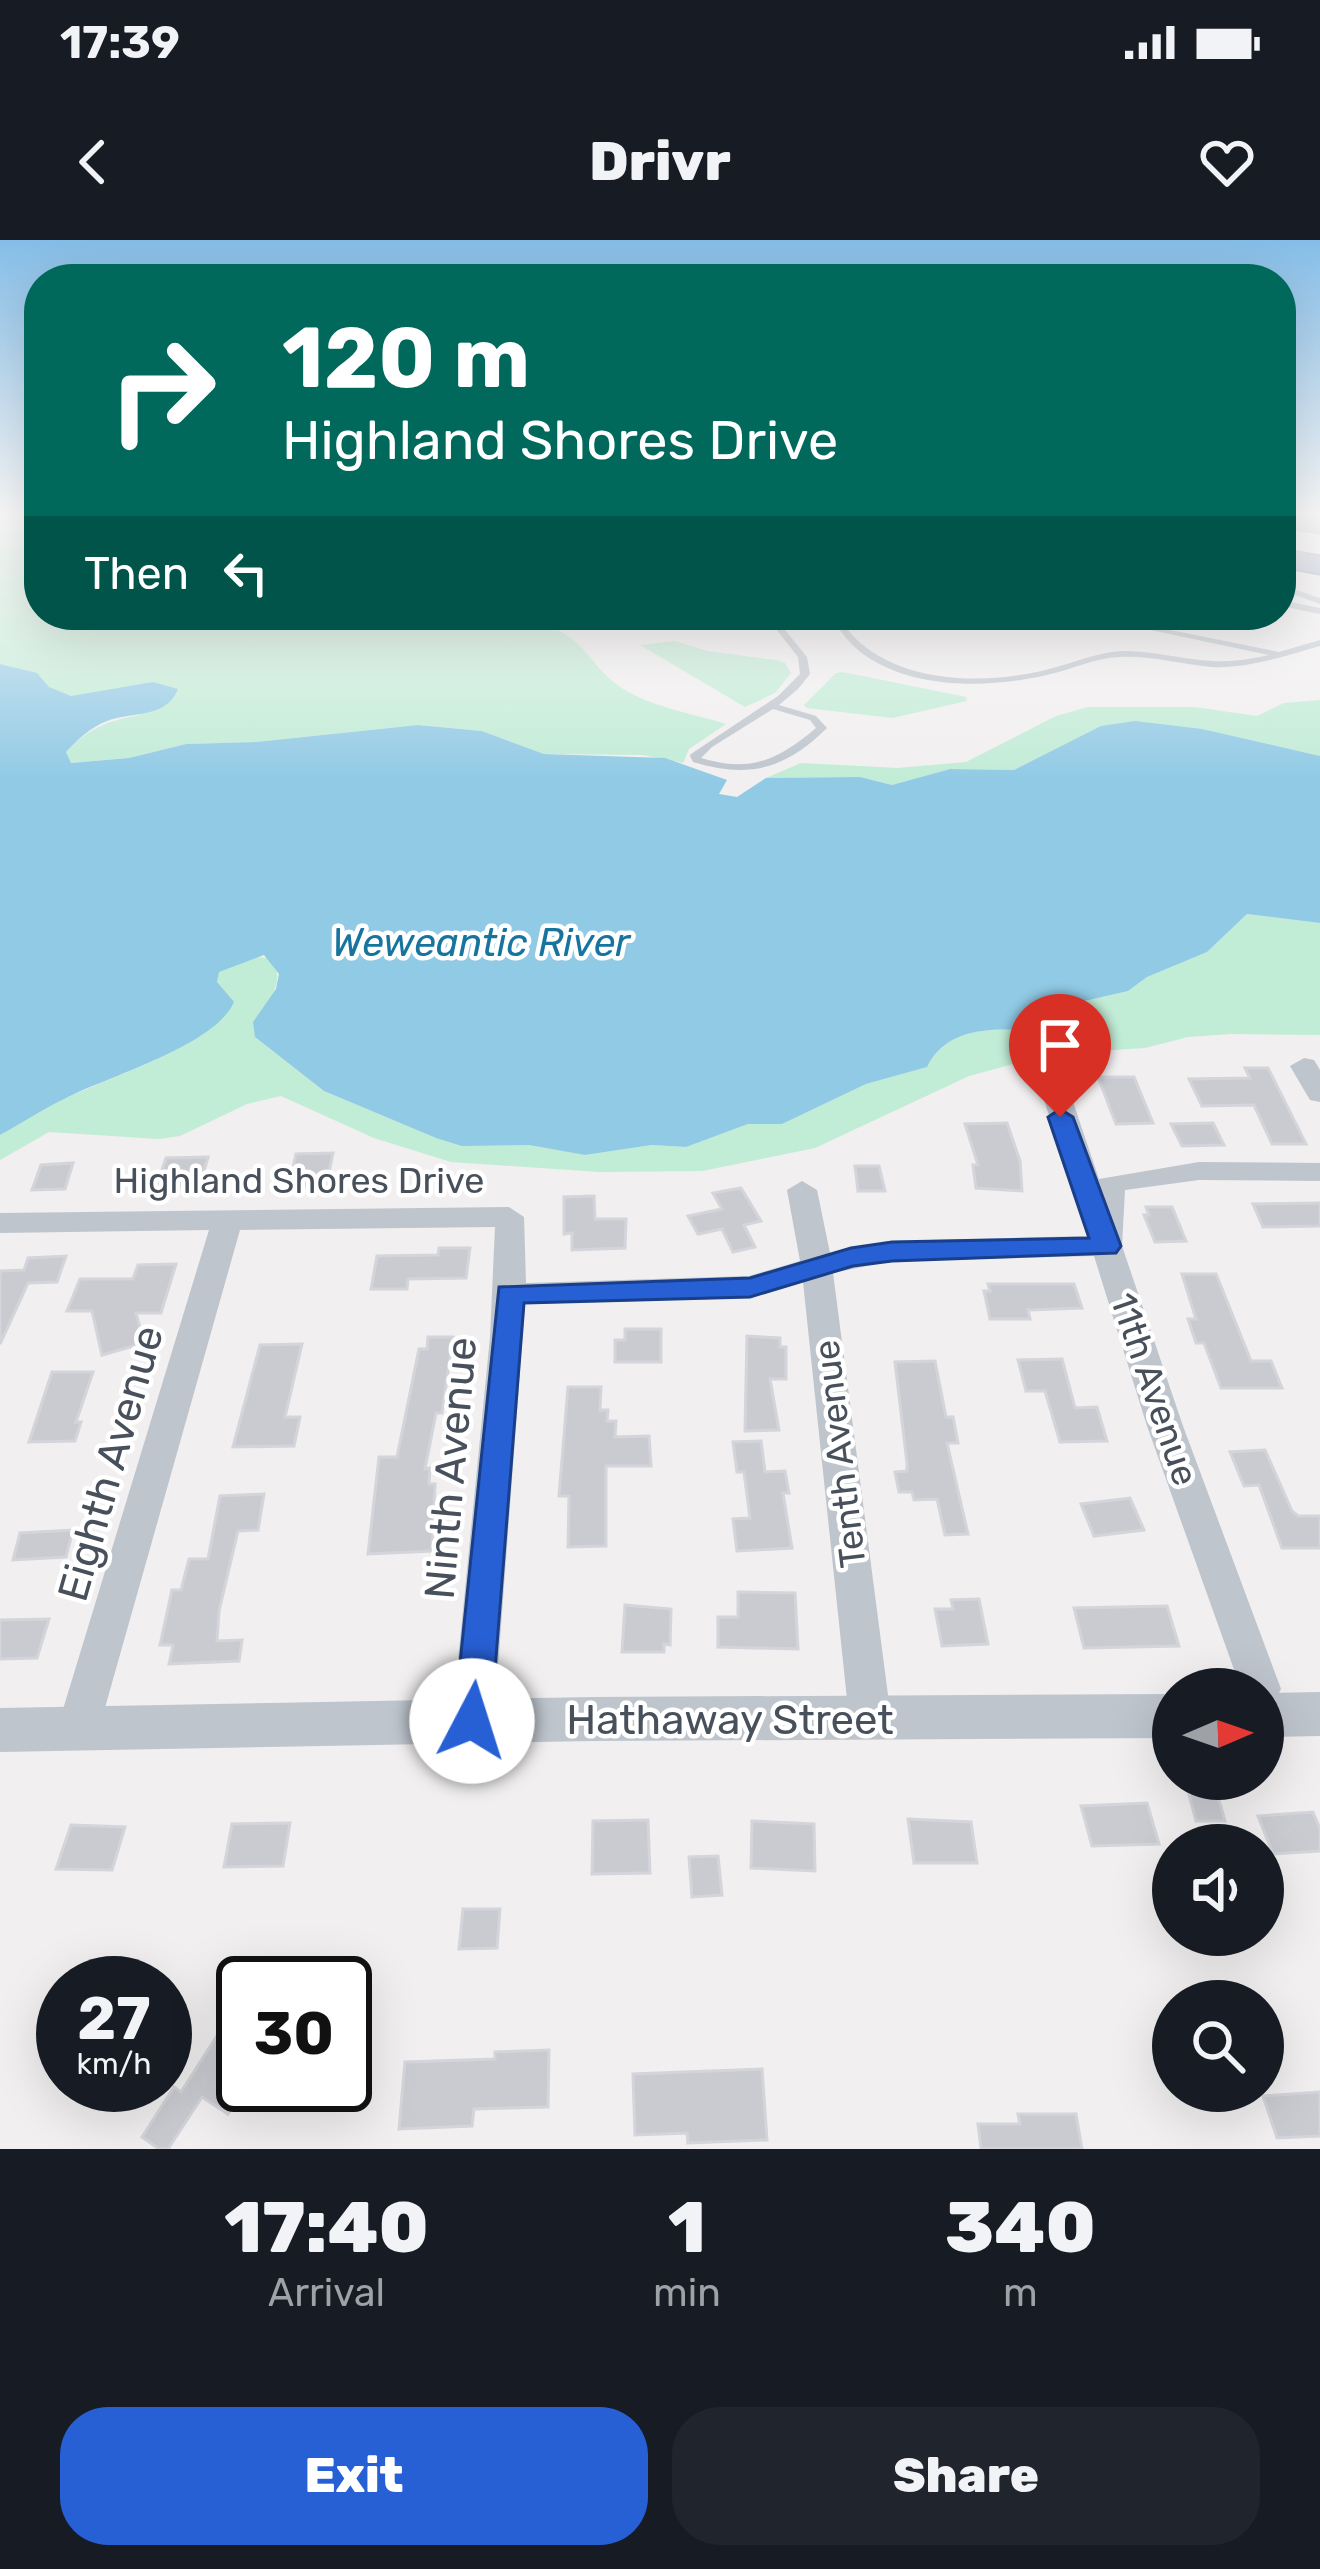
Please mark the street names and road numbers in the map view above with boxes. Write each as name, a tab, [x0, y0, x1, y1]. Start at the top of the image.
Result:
street label: Highland Shores Drive	[114, 1159, 484, 1202]
street label: 11th Avenue	[1102, 1287, 1208, 1491]
street label: Eighth Avenue	[48, 1320, 174, 1607]
street label: Ninth Avenue	[415, 1335, 487, 1601]
street label: Tenth Avenue	[804, 1338, 875, 1570]
street label: Hathaway Street	[566, 1695, 894, 1745]

